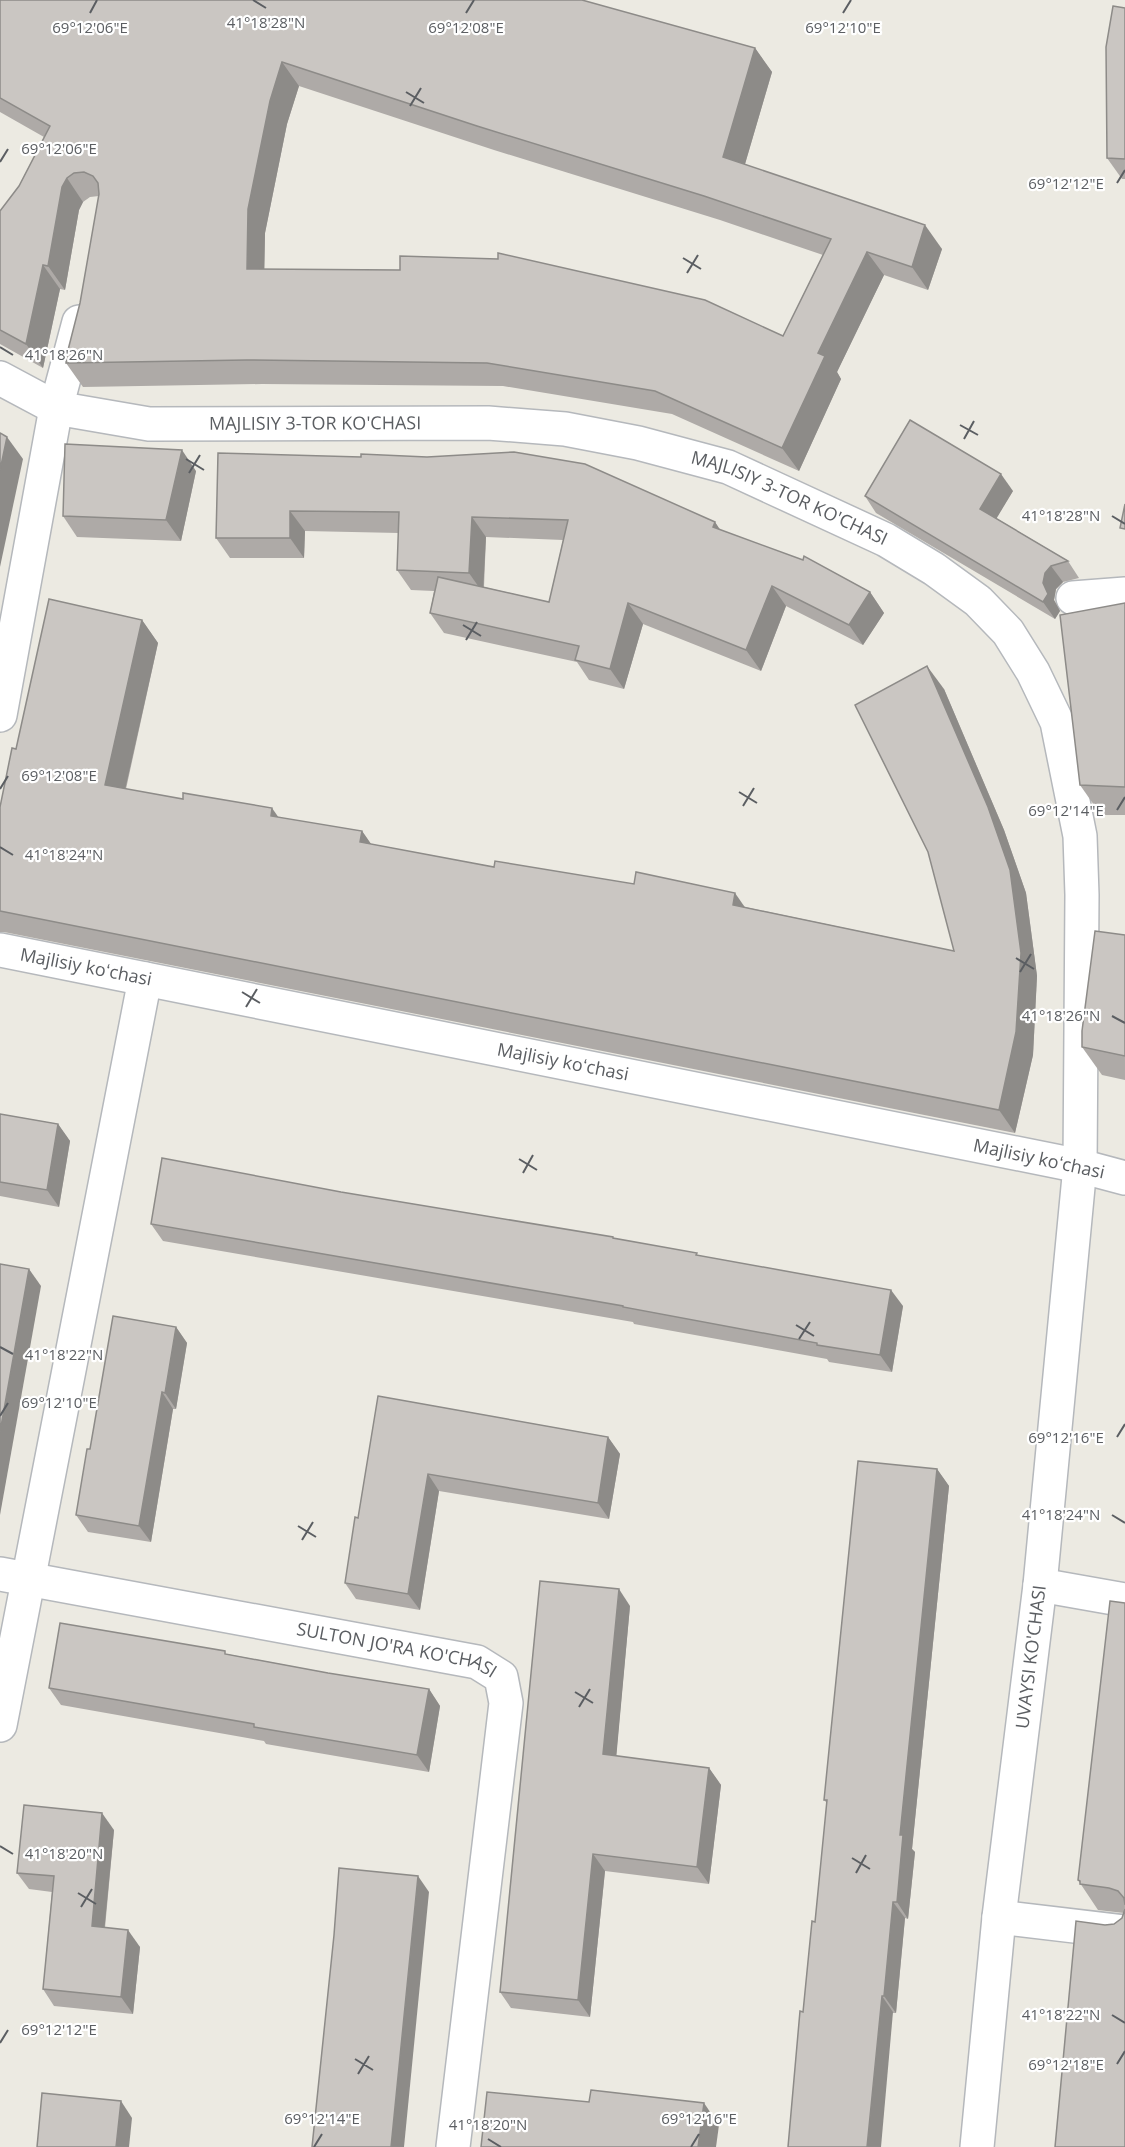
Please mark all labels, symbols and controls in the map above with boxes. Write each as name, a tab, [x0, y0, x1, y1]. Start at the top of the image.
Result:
text: 41°18'28"N	[227, 12, 305, 32]
text: 69°12'06"E	[52, 17, 128, 37]
text: 69°12'08"E	[428, 17, 504, 37]
text: 69°12'10"E	[805, 17, 881, 37]
text: 69°12'06"E	[21, 138, 97, 158]
text: 69°12'12"E	[1028, 173, 1104, 193]
text: 41°18'26"N	[25, 344, 103, 364]
street label: MAJLISIY 3-TOR KO'CHASI	[209, 410, 421, 435]
street label: MAJLISIY 3-TOR KO'CHASI	[689, 445, 892, 550]
text: 41°18'28"N	[1022, 505, 1100, 525]
text: 69°12'08"E	[21, 765, 97, 785]
text: 69°12'14"E	[1028, 800, 1104, 820]
text: 41°18'24"N	[25, 844, 103, 864]
street label: Majlisiy koʻchasi	[18, 941, 154, 991]
text: 41°18'26"N	[1022, 1005, 1100, 1025]
street label: Majlisiy koʻchasi	[495, 1036, 631, 1086]
street label: Majlisiy koʻchasi	[971, 1132, 1107, 1184]
text: 41°18'22"N	[25, 1344, 103, 1364]
text: 69°12'10"E	[21, 1392, 97, 1412]
text: 69°12'16"E	[1028, 1427, 1104, 1447]
text: 41°18'24"N	[1022, 1504, 1100, 1524]
street label: UVAYSI KO'CHASI	[1009, 1584, 1051, 1730]
street label: SULTON JO'RA KO'CHASI	[295, 1616, 502, 1683]
text: 41°18'20"N	[25, 1843, 103, 1863]
text: 41°18'22"N	[1022, 2004, 1100, 2024]
text: 69°12'12"E	[21, 2019, 97, 2039]
text: 69°12'18"E	[1028, 2054, 1104, 2074]
text: 69°12'14"E	[284, 2108, 360, 2128]
text: 69°12'16"E	[661, 2108, 737, 2128]
text: 41°18'20"N	[449, 2114, 527, 2134]

